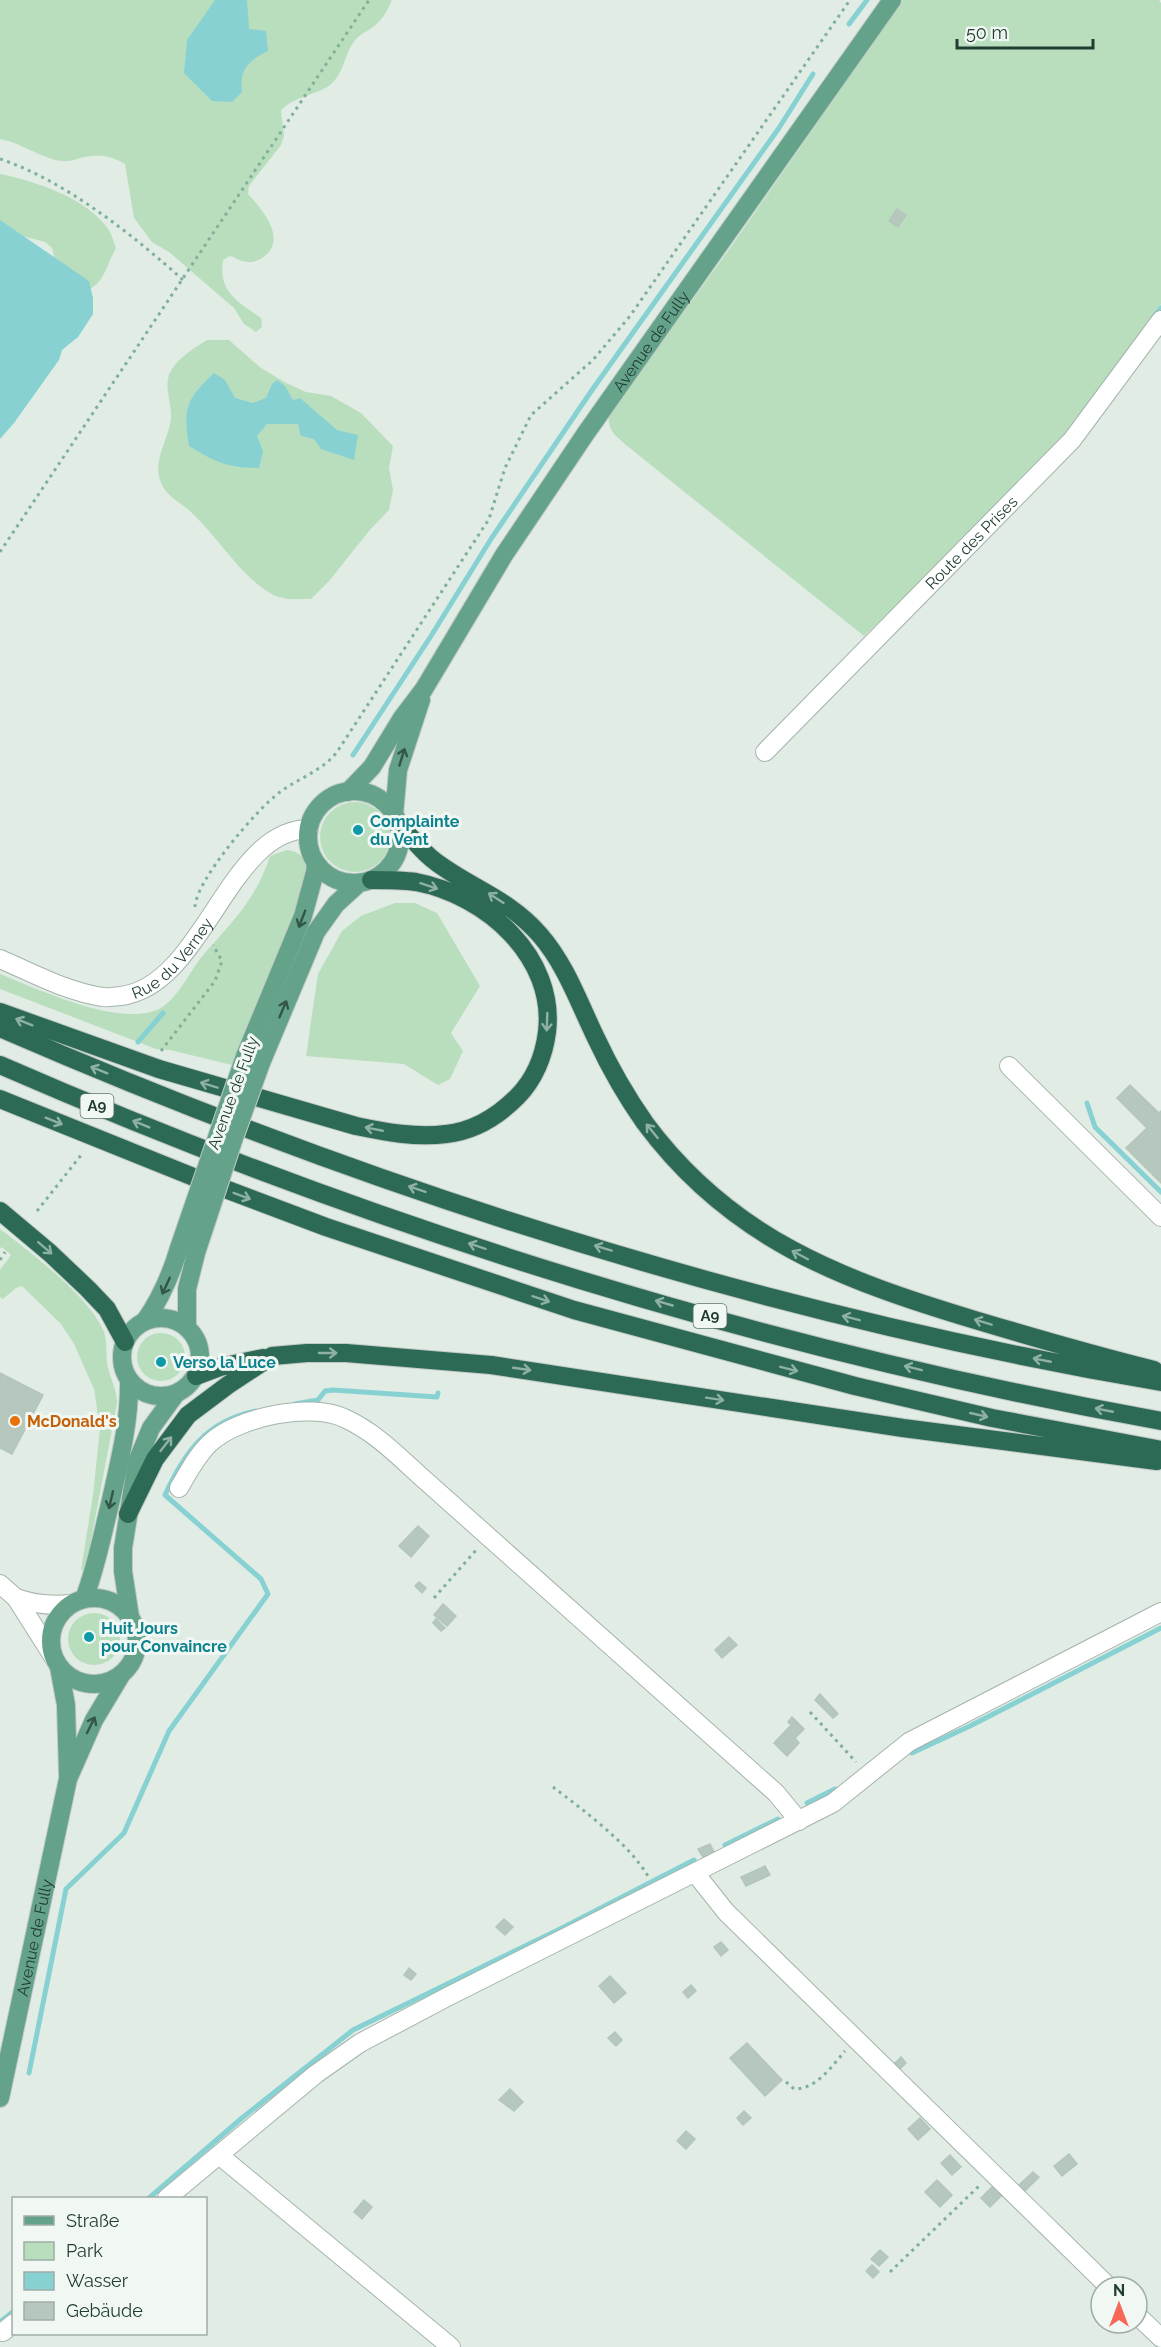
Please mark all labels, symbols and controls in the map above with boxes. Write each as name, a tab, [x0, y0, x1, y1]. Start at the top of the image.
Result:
scale bar	[957, 12, 1094, 50]
text: 50 m	[966, 22, 1008, 43]
street label: Avenue de Fully	[609, 287, 693, 395]
street label: Route des Prises	[921, 492, 1021, 593]
one-way arrow	[397, 748, 408, 767]
place label: Complainte du Vent	[370, 812, 460, 849]
marker: Complainte du Vent	[351, 823, 365, 837]
one-way arrow	[419, 881, 438, 892]
one-way arrow	[488, 892, 505, 904]
one-way arrow	[295, 909, 306, 928]
street label: Rue du Verney	[129, 914, 217, 1003]
one-way arrow	[279, 1000, 290, 1018]
one-way arrow	[542, 1012, 553, 1032]
one-way arrow	[15, 1016, 34, 1027]
street label: Avenue de Fully	[204, 1033, 262, 1152]
one-way arrow	[90, 1064, 109, 1075]
one-way arrow	[200, 1079, 219, 1090]
road number: A9	[80, 1094, 114, 1118]
one-way arrow	[44, 1116, 63, 1127]
one-way arrow	[132, 1117, 150, 1128]
one-way arrow	[364, 1123, 384, 1134]
one-way arrow	[645, 1123, 658, 1139]
one-way arrow	[408, 1182, 427, 1193]
one-way arrow	[233, 1191, 251, 1202]
one-way arrow	[468, 1240, 487, 1251]
one-way arrow	[37, 1241, 52, 1255]
one-way arrow	[594, 1242, 613, 1253]
one-way arrow	[792, 1249, 809, 1261]
one-way arrow	[159, 1277, 171, 1295]
one-way arrow	[531, 1294, 550, 1305]
one-way arrow	[654, 1297, 673, 1308]
road number: A9	[694, 1304, 726, 1328]
one-way arrow	[842, 1311, 861, 1323]
one-way arrow	[974, 1316, 993, 1327]
one-way arrow	[317, 1347, 337, 1359]
place label: Verso la Luce	[173, 1353, 276, 1372]
one-way arrow	[1032, 1354, 1052, 1365]
marker: Verso la Luce	[154, 1355, 168, 1369]
one-way arrow	[904, 1362, 923, 1374]
one-way arrow	[512, 1364, 531, 1375]
one-way arrow	[779, 1364, 798, 1375]
one-way arrow	[704, 1393, 724, 1404]
one-way arrow	[1094, 1404, 1114, 1415]
one-way arrow	[969, 1410, 988, 1422]
place label: McDonald's	[27, 1412, 117, 1431]
marker: McDonald's	[8, 1414, 22, 1428]
one-way arrow	[160, 1437, 173, 1453]
one-way arrow	[104, 1490, 116, 1509]
place label: Huit Jours pour Convaincre	[101, 1619, 227, 1656]
marker: Huit Jours pour Convaincre	[82, 1630, 96, 1644]
one-way arrow	[86, 1717, 98, 1735]
street label: Avenue de Fully	[12, 1877, 56, 1998]
legend	[12, 2197, 207, 2335]
text: Straße	[66, 2210, 120, 2231]
text: Park	[66, 2240, 103, 2261]
text: Wasser	[66, 2270, 129, 2291]
north arrow	[1089, 2275, 1149, 2335]
text: N	[1113, 2281, 1125, 2300]
text: Gebäude	[66, 2300, 143, 2321]

